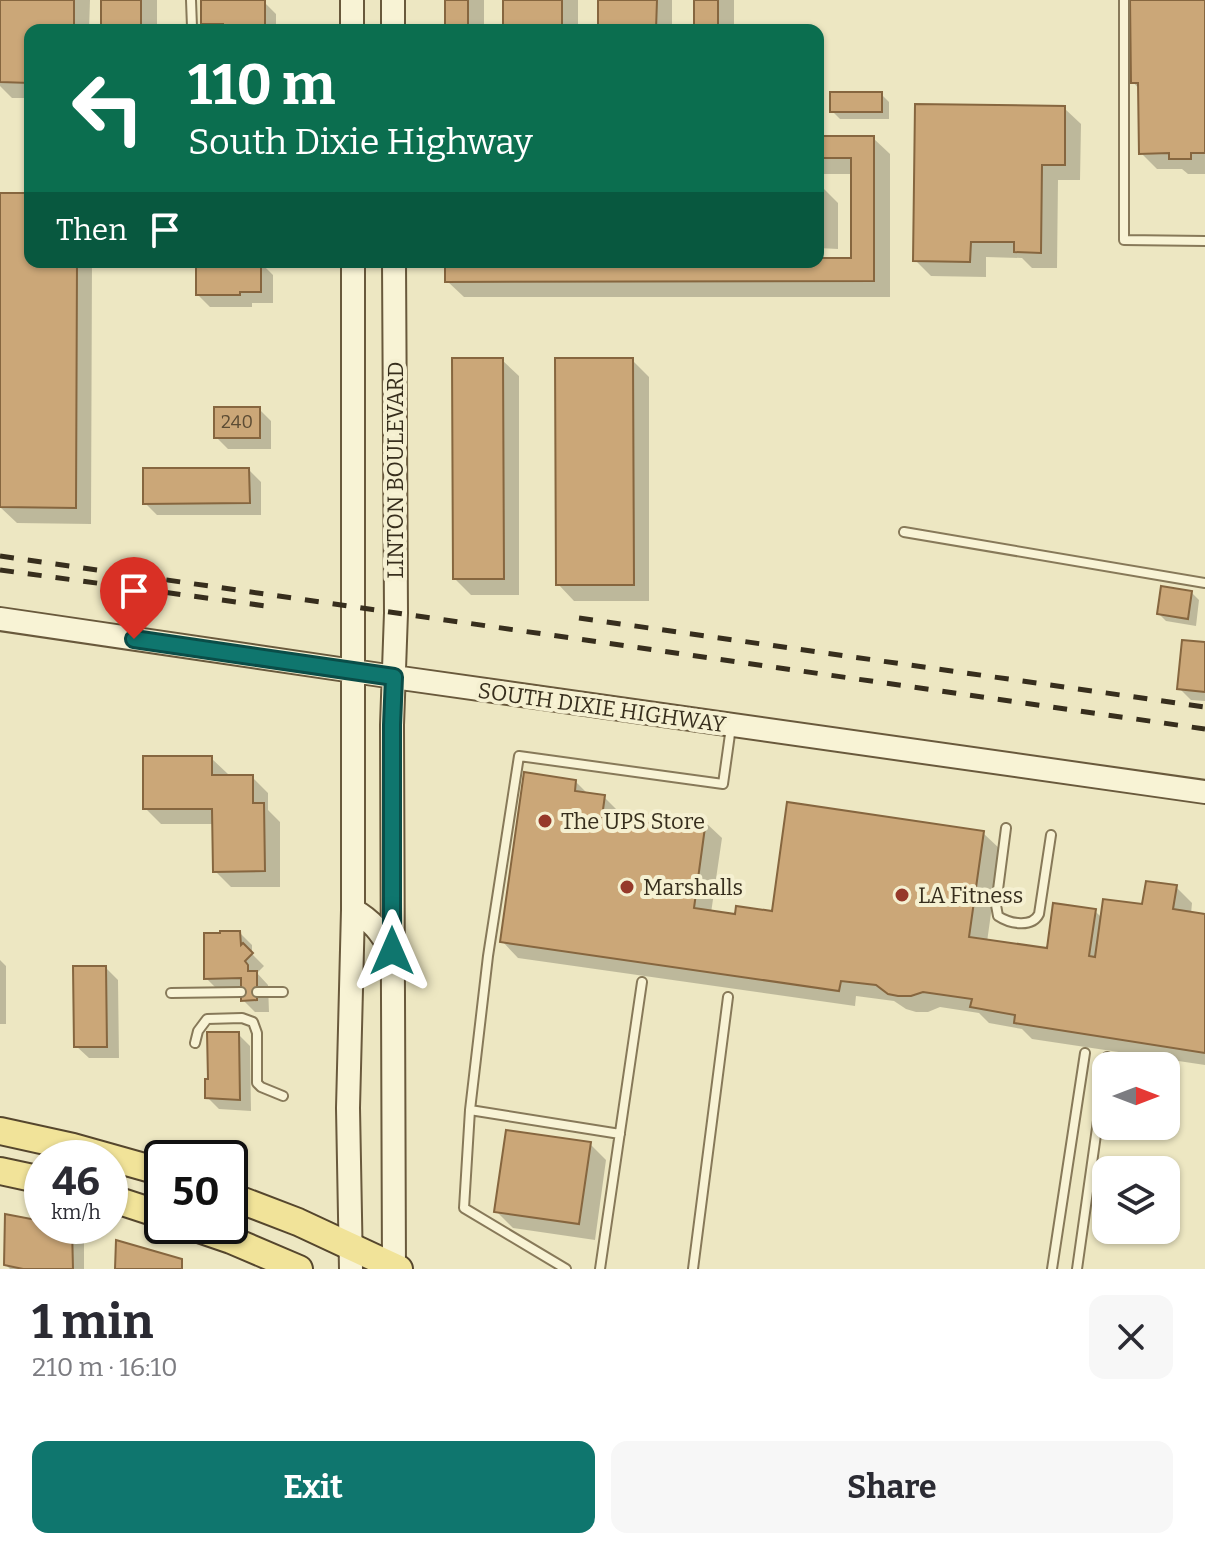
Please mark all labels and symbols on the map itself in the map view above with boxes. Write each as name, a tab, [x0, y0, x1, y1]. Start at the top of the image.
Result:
street label: LINTON BOULEVARD	[382, 361, 409, 579]
house number: 240	[221, 411, 253, 433]
pin	[100, 557, 168, 639]
street label: SOUTH DIXIE HIGHWAY	[476, 677, 729, 738]
place label: The UPS Store	[561, 808, 705, 835]
marker: The UPS Store	[536, 812, 554, 830]
place label: Marshalls	[643, 874, 743, 901]
marker: Marshalls	[618, 878, 636, 896]
place label: LA Fitness	[918, 882, 1023, 909]
marker: LA Fitness	[893, 886, 911, 904]
position arrow	[350, 909, 434, 993]
north arrow	[1092, 1052, 1180, 1140]
speed limit sign: 50	[144, 1140, 248, 1244]

